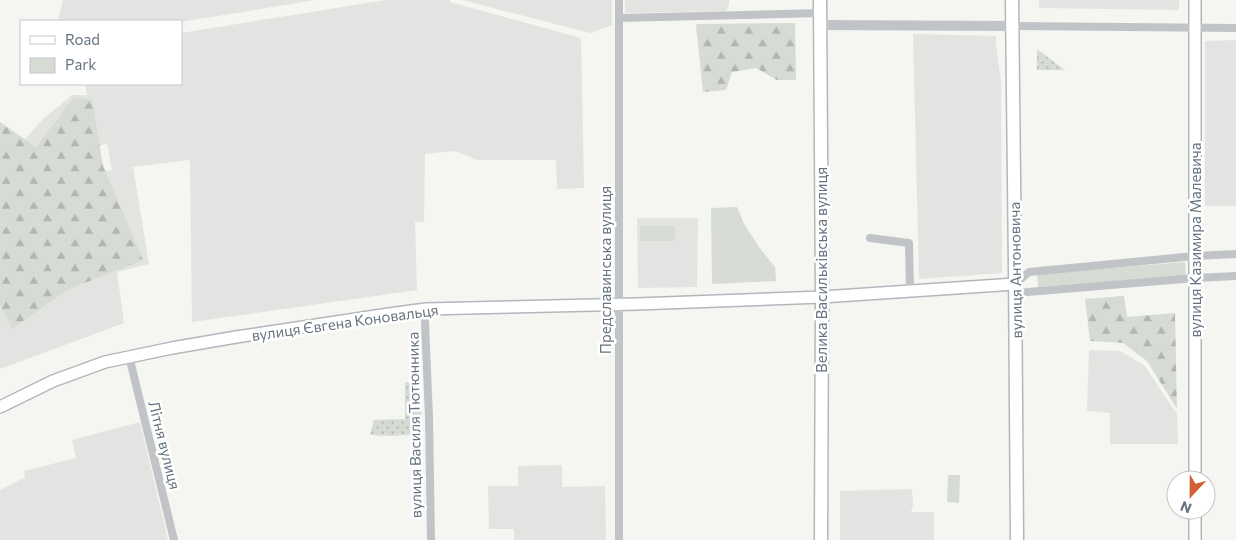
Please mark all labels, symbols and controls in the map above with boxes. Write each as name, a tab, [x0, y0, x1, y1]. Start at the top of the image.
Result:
legend	[20, 20, 182, 85]
text: Road	[65, 30, 100, 48]
text: Park	[65, 55, 96, 73]
street label: вулиця Казимира Малевича	[1186, 142, 1204, 338]
street label: Велика Васильківська вулиця	[812, 167, 830, 373]
street label: Предславинська вулиця	[596, 186, 614, 354]
street label: вулиця Антоновича	[1005, 202, 1025, 338]
street label: вулиця Євгена Коновальця	[250, 300, 440, 344]
street label: вулиця Василя Тютюнника	[403, 332, 425, 518]
street label: Літня вулиця	[145, 399, 185, 491]
north arrow	[1166, 470, 1216, 520]
text: N	[1178, 498, 1194, 517]

